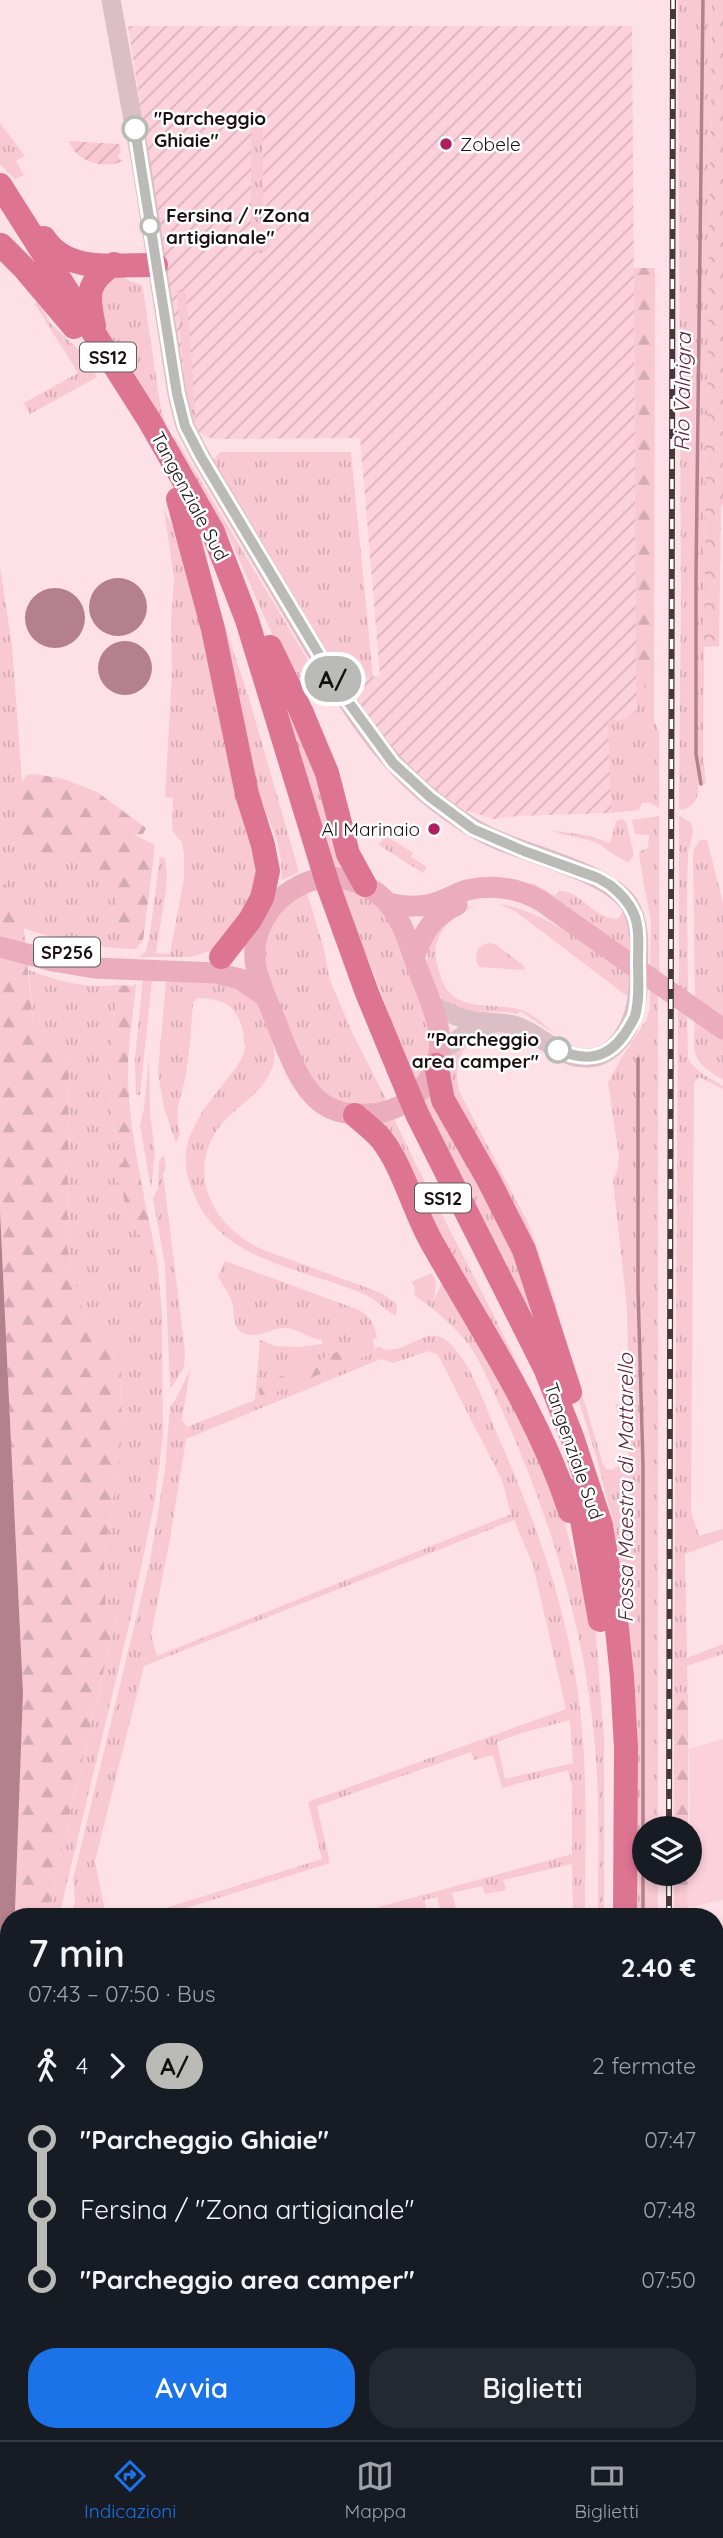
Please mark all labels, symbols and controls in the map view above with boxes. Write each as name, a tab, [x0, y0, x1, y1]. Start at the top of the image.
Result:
place label: "Parcheggio Ghiaie"	[154, 106, 266, 152]
marker: "Parcheggio Ghiaie"	[122, 116, 148, 142]
place label: Zobele	[460, 132, 521, 156]
marker: Zobele	[438, 136, 454, 152]
place label: Fersina / "Zona artigianale"	[166, 203, 310, 249]
marker: Fersina / "Zona artigianale"	[140, 216, 160, 236]
water label: Rio Valnigra	[668, 331, 696, 451]
road number: SS12	[80, 342, 136, 372]
street label: Tangenziale Sud	[146, 427, 234, 565]
line badge: A/	[302, 656, 364, 702]
text: A/	[319, 664, 347, 694]
place label: Al Marinaio	[322, 817, 420, 841]
marker: Al Marinaio	[426, 821, 442, 837]
road number: SP256	[34, 937, 100, 967]
place label: "Parcheggio area camper"	[412, 1027, 539, 1073]
marker: "Parcheggio area camper"	[545, 1037, 571, 1063]
road number: SS12	[415, 1184, 471, 1212]
water label: Fossa Maestra di Mattarello	[612, 1352, 638, 1623]
street label: Tangenziale Sud	[539, 1379, 609, 1523]
map controls	[632, 1816, 702, 1886]
button: layers	[632, 1816, 702, 1886]
text: 7 min	[28, 1929, 125, 1977]
text: 2.40 €	[621, 1951, 696, 1984]
text: 07:43 – 07:50 · Bus	[28, 1979, 216, 2008]
icon: walk	[28, 2047, 66, 2085]
icon: forward	[98, 2047, 136, 2085]
text: 4	[76, 2051, 88, 2080]
text: A/	[160, 2051, 189, 2081]
text: 2 fermate	[592, 2051, 696, 2080]
text: "Parcheggio Ghiaie"	[80, 2123, 329, 2156]
text: 07:47	[644, 2125, 696, 2154]
text: Fersina / "Zona artigianale"	[80, 2193, 414, 2226]
text: 07:48	[643, 2195, 696, 2224]
text: "Parcheggio area camper"	[80, 2263, 415, 2296]
text: 07:50	[641, 2265, 696, 2294]
button: Avvia	[28, 2348, 355, 2428]
button: Biglietti	[369, 2348, 696, 2428]
tab: Indicazioni	[84, 2457, 176, 2523]
tab: Mappa	[345, 2457, 406, 2523]
tab: Biglietti	[574, 2457, 639, 2523]

